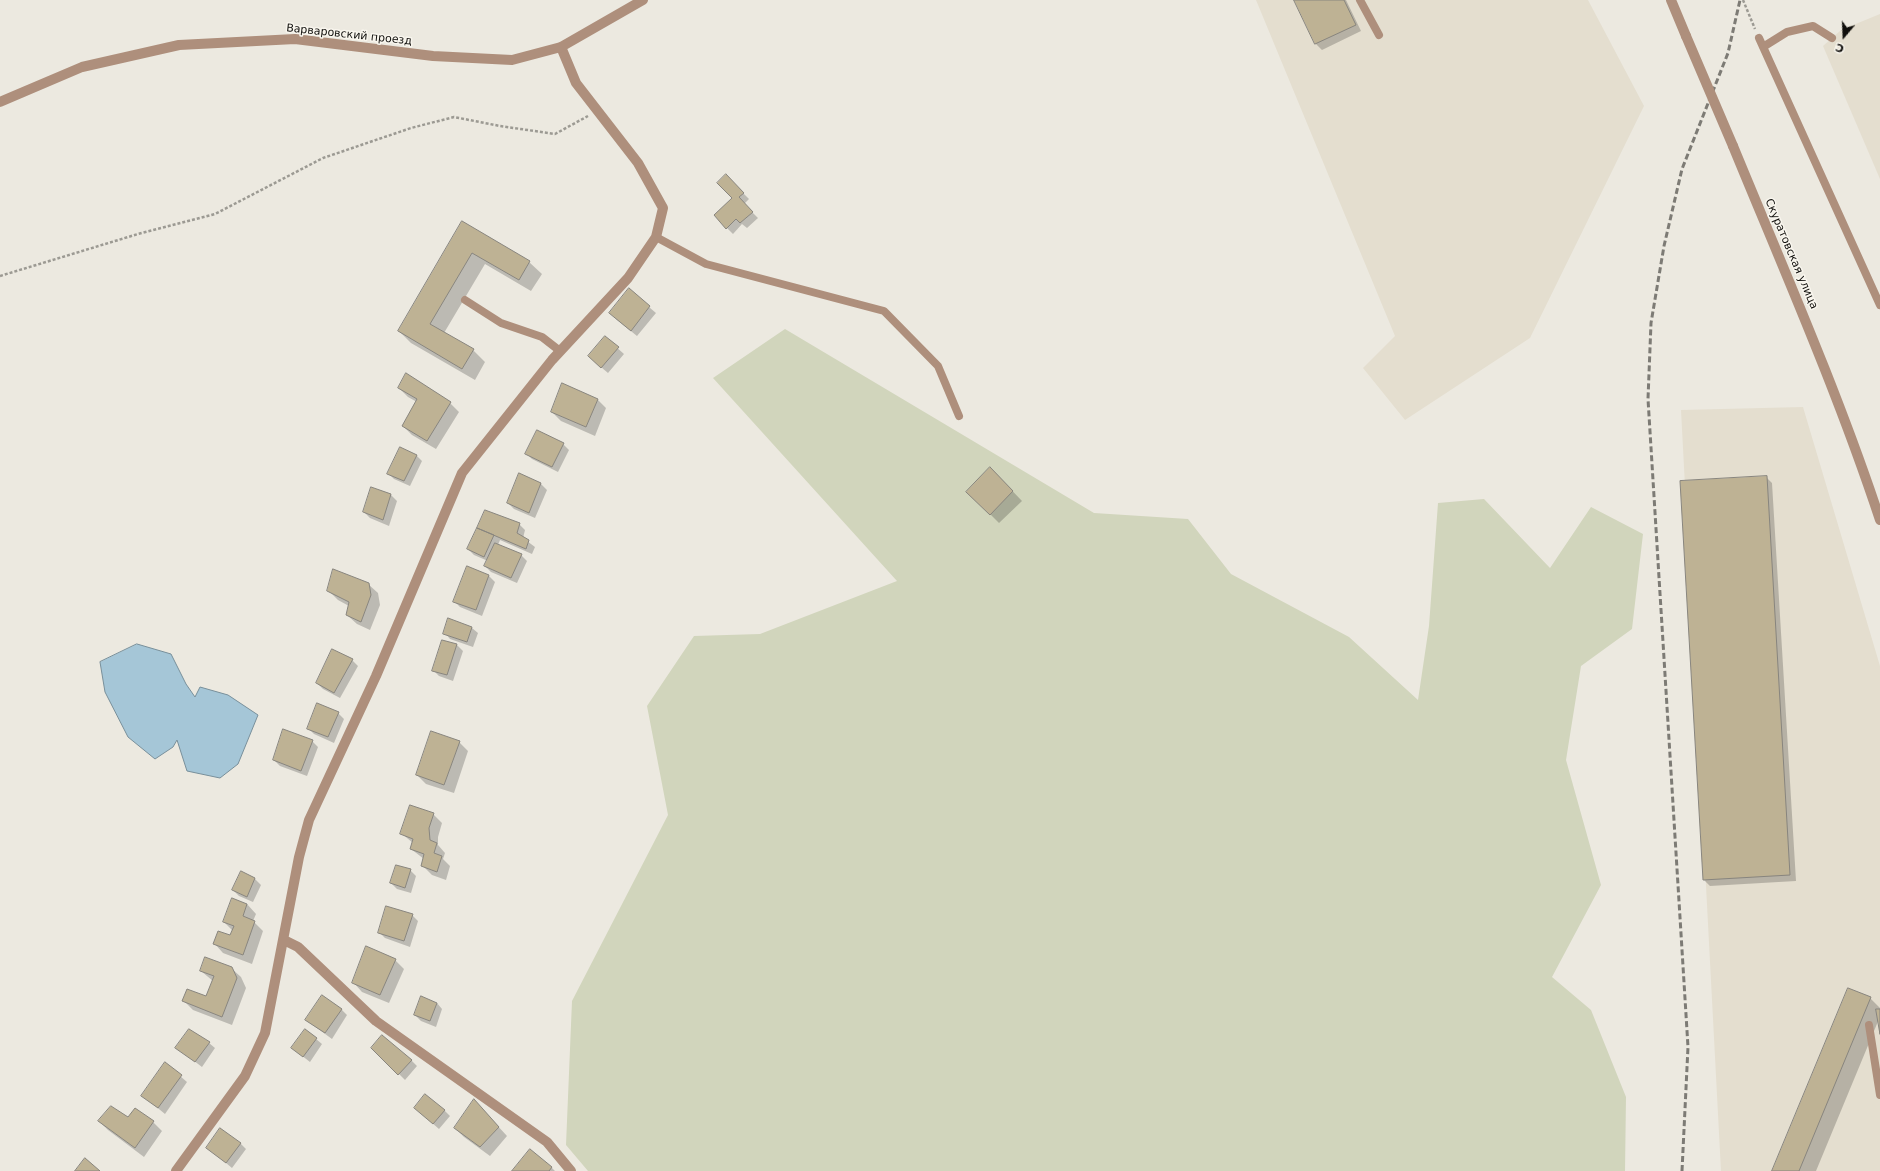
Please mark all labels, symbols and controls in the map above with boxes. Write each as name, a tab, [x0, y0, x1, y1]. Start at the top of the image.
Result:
north arrow	[1824, 16, 1864, 56]
street label: Варваровский проезд	[286, 22, 412, 48]
text: С	[1834, 40, 1846, 55]
street label: Скуратовская улица	[1762, 197, 1820, 311]

